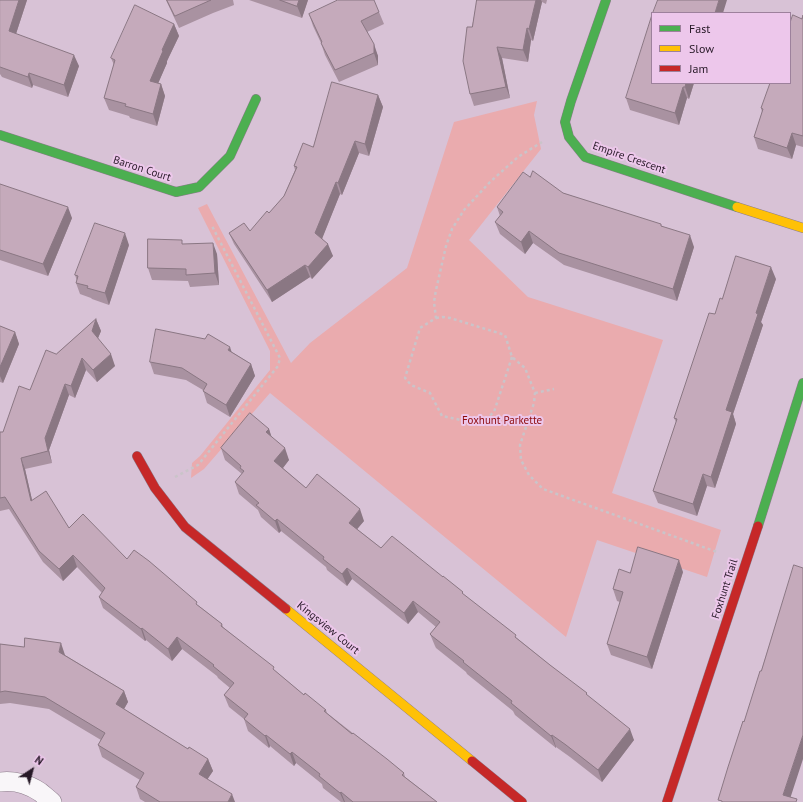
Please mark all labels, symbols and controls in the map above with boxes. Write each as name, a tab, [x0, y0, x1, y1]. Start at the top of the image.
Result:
legend	[651, 12, 791, 84]
text: Fast	[689, 21, 710, 36]
text: Slow	[689, 41, 714, 56]
text: Jam	[689, 61, 708, 76]
street label: Empire Crescent	[591, 139, 667, 177]
street label: Barron Court	[112, 153, 172, 185]
park label: Foxhunt Parkette	[462, 414, 542, 428]
street label: Foxhunt Trail	[709, 558, 741, 620]
street label: Kingsview Court	[294, 599, 362, 657]
north arrow	[12, 750, 52, 790]
text: N	[32, 752, 46, 768]

